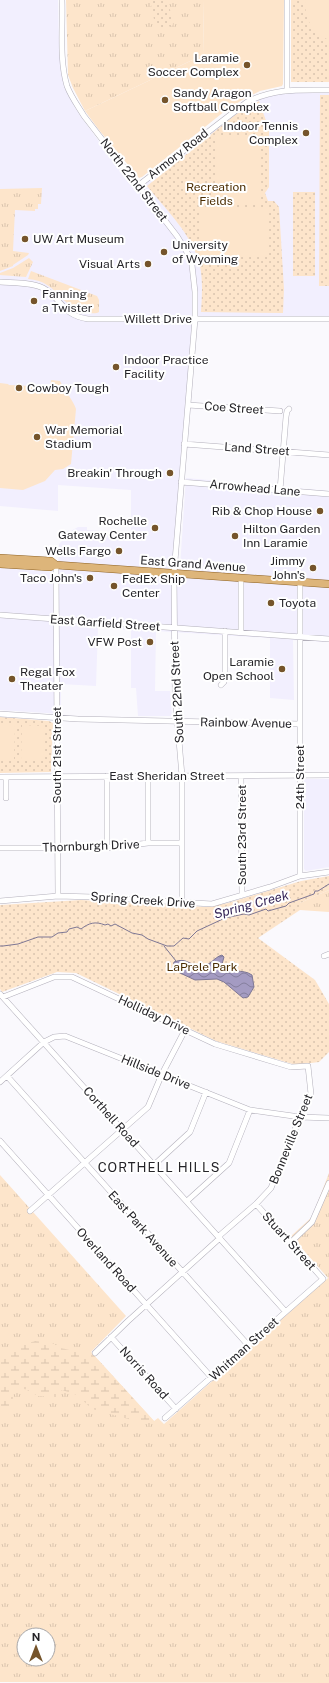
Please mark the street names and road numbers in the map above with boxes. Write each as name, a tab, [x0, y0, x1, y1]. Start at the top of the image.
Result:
street label: Armory Road	[145, 126, 211, 182]
street label: North 22nd Street	[97, 136, 171, 224]
street label: Willett Drive	[124, 312, 192, 326]
street label: Coe Street	[204, 399, 265, 417]
street label: Land Street	[224, 440, 290, 458]
street label: Arrowhead Lane	[209, 477, 301, 499]
street label: East Grand Avenue	[140, 553, 246, 575]
street label: East Garfield Street	[49, 612, 161, 634]
street label: South 22nd Street	[167, 640, 187, 744]
street label: South 21st Street	[50, 706, 64, 803]
street label: Rainbow Avenue	[200, 715, 292, 731]
street label: 24th Street	[293, 745, 307, 809]
street label: East Sheridan Street	[109, 769, 225, 783]
street label: South 23rd Street	[235, 784, 249, 885]
street label: Thornburgh Drive	[42, 837, 140, 855]
street label: Spring Creek Drive	[90, 889, 196, 911]
street label: Holliday Drive	[116, 992, 192, 1038]
street label: Hillside Drive	[119, 1052, 193, 1092]
street label: Corthell Road	[80, 1084, 142, 1150]
street label: Bonneville Street	[267, 1092, 316, 1186]
street label: East Park Avenue	[105, 1188, 181, 1270]
street label: Stuart Street	[259, 1209, 319, 1273]
street label: Overland Road	[73, 1225, 139, 1295]
street label: Whitman Street	[207, 1314, 282, 1384]
street label: Norris Road	[117, 1344, 171, 1402]

